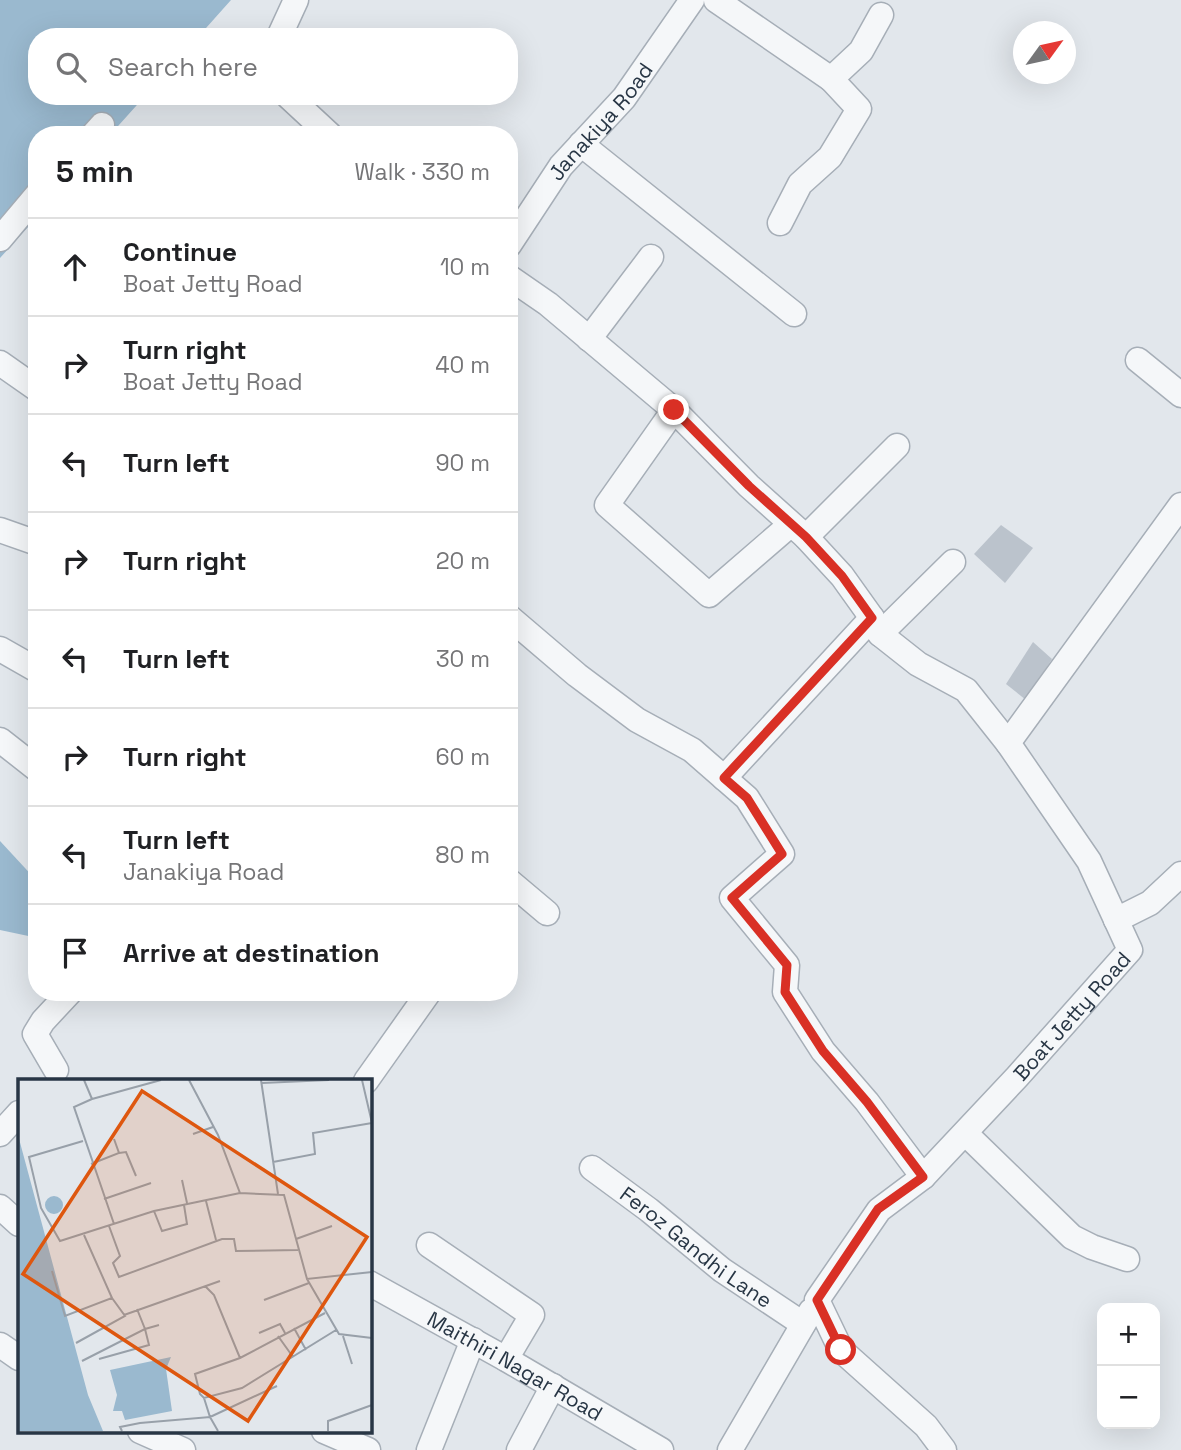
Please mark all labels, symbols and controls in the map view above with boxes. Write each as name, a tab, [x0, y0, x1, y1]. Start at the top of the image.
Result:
north arrow	[1013, 21, 1076, 84]
search box	[28, 28, 518, 105]
icon: search	[52, 48, 90, 86]
text: Search here	[108, 50, 258, 84]
street label: Janakiya Road	[542, 57, 658, 185]
text: 5 min	[56, 152, 134, 191]
text: Walk · 330 m	[355, 157, 490, 187]
text: Continue	[123, 235, 237, 269]
icon: ahead	[56, 248, 94, 286]
text: 10 m	[440, 252, 490, 282]
text: Boat Jetty Road	[123, 269, 303, 299]
text: Turn right	[123, 333, 247, 367]
icon: right	[56, 346, 94, 384]
text: 40 m	[435, 350, 490, 380]
text: Boat Jetty Road	[123, 367, 303, 397]
route end	[658, 394, 689, 425]
icon: left	[56, 444, 94, 482]
text: Turn left	[123, 446, 230, 480]
text: 90 m	[435, 448, 490, 478]
icon: right	[56, 542, 94, 580]
text: Turn right	[123, 544, 247, 578]
text: 20 m	[436, 546, 490, 576]
icon: left	[56, 640, 94, 678]
text: Turn left	[123, 642, 230, 676]
text: 30 m	[436, 644, 490, 674]
icon: right	[56, 738, 94, 776]
text: Turn right	[123, 740, 247, 774]
text: 60 m	[435, 742, 490, 772]
text: Turn left	[123, 823, 230, 857]
icon: left	[56, 836, 94, 874]
text: 80 m	[435, 840, 490, 870]
text: Janakiya Road	[123, 857, 284, 887]
icon: arrive	[56, 934, 94, 972]
text: Arrive at destination	[123, 936, 380, 970]
street label: Boat Jetty Road	[1007, 946, 1136, 1086]
inset map	[18, 1079, 371, 1432]
street label: Feroz Gandhi Lane	[615, 1180, 778, 1313]
map controls	[1097, 1303, 1160, 1429]
button: +	[1097, 1303, 1160, 1366]
street label: Maithiri Nagar Road	[423, 1305, 608, 1426]
route start	[825, 1334, 856, 1365]
button: −	[1097, 1366, 1160, 1429]

